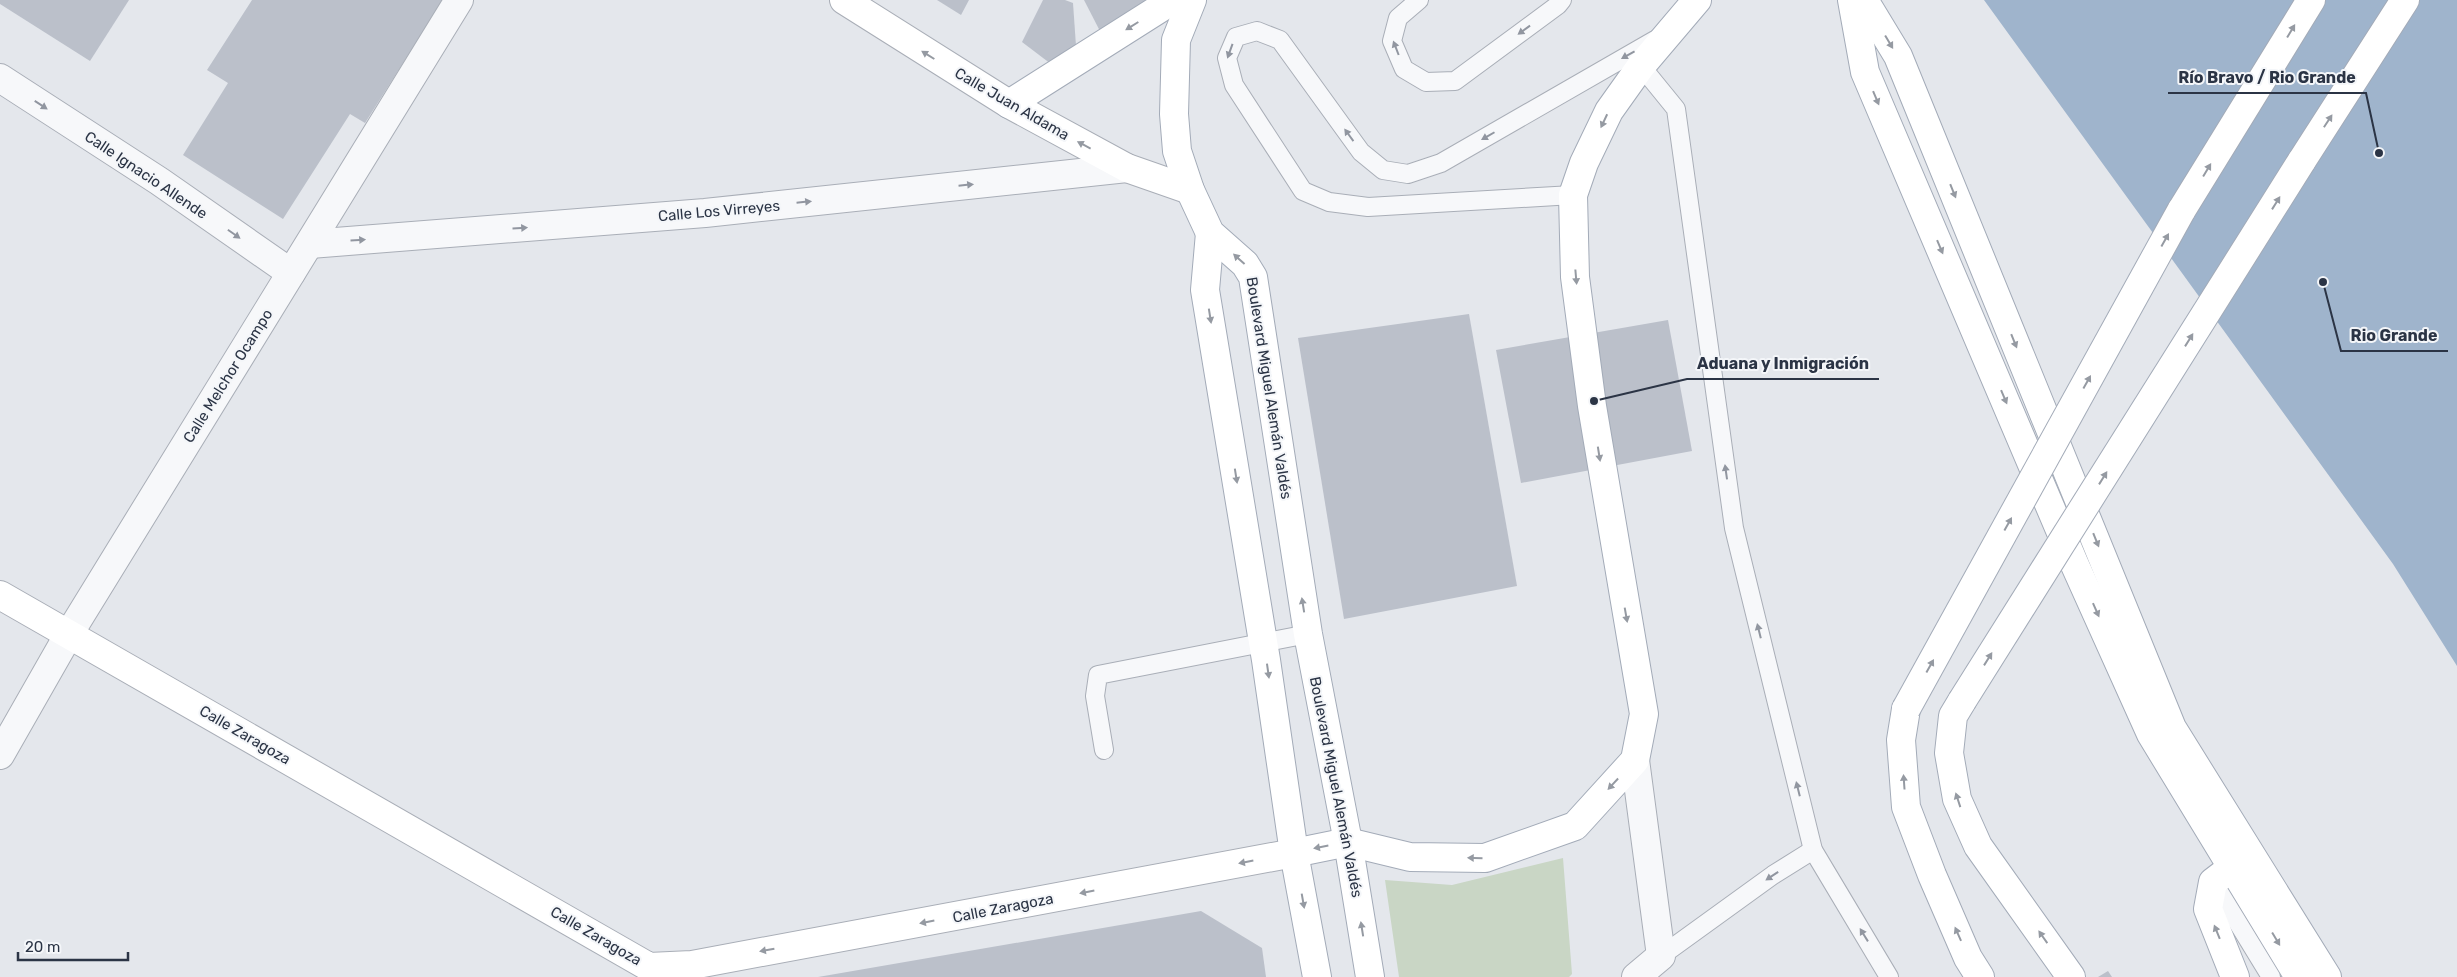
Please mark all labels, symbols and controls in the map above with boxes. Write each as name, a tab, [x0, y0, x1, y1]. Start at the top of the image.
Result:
one-way arrow	[1126, 21, 1139, 31]
one-way arrow	[1518, 25, 1531, 36]
one-way arrow	[2287, 25, 2296, 38]
one-way arrow	[1885, 35, 1894, 48]
one-way arrow	[1392, 40, 1400, 55]
one-way arrow	[1226, 44, 1234, 59]
one-way arrow	[922, 50, 935, 60]
one-way arrow	[1621, 51, 1636, 59]
callout: Río Bravo / Rio Grande	[2168, 62, 2366, 93]
street label: Calle Juan Aldama	[952, 64, 1072, 144]
text: Río Bravo / Rio Grande	[2178, 68, 2356, 87]
one-way arrow	[1873, 91, 1881, 105]
one-way arrow	[34, 100, 47, 110]
one-way arrow	[1599, 114, 1607, 128]
one-way arrow	[2323, 114, 2332, 128]
street label: Calle Ignacio Allende	[81, 127, 211, 223]
one-way arrow	[1344, 128, 1354, 142]
one-way arrow	[1481, 132, 1494, 141]
one-way arrow	[1077, 141, 1091, 149]
one-way arrow	[2202, 163, 2211, 176]
one-way arrow	[958, 181, 974, 189]
one-way arrow	[1949, 184, 1957, 199]
one-way arrow	[2271, 196, 2280, 209]
street label: Calle Los Virreyes	[657, 197, 781, 225]
one-way arrow	[796, 198, 812, 206]
one-way arrow	[512, 223, 528, 231]
one-way arrow	[228, 229, 241, 239]
one-way arrow	[2161, 233, 2170, 246]
one-way arrow	[350, 236, 366, 244]
one-way arrow	[1936, 240, 1944, 254]
one-way arrow	[1234, 253, 1246, 265]
one-way arrow	[1572, 270, 1580, 286]
street label: Boulevard Miguel Alemán Valdés	[1243, 276, 1296, 501]
street label: Calle Melchor Ocampo	[179, 306, 277, 446]
one-way arrow	[1206, 308, 1214, 324]
callout: Rio Grande	[2341, 320, 2448, 351]
text: Rio Grande	[2351, 326, 2437, 345]
one-way arrow	[2185, 333, 2194, 347]
one-way arrow	[2011, 334, 2019, 348]
callout: Aduana y Inmigración	[1687, 348, 1879, 379]
text: Aduana y Inmigración	[1697, 354, 1869, 373]
one-way arrow	[2083, 375, 2091, 389]
one-way arrow	[2000, 390, 2008, 404]
one-way arrow	[1596, 447, 1604, 463]
one-way arrow	[1722, 464, 1730, 480]
one-way arrow	[1232, 469, 1240, 485]
one-way arrow	[2098, 471, 2107, 484]
one-way arrow	[2004, 517, 2012, 531]
one-way arrow	[2092, 533, 2100, 548]
one-way arrow	[1299, 597, 1307, 613]
one-way arrow	[2092, 603, 2100, 617]
one-way arrow	[1623, 607, 1631, 623]
one-way arrow	[1755, 623, 1763, 638]
one-way arrow	[1983, 653, 1993, 666]
one-way arrow	[1925, 660, 1934, 673]
one-way arrow	[1264, 664, 1272, 680]
street label: Boulevard Miguel Alemán Valdés	[1306, 675, 1366, 899]
street label: Calle Zaragoza	[196, 702, 294, 768]
one-way arrow	[1899, 774, 1907, 790]
one-way arrow	[1607, 777, 1619, 789]
one-way arrow	[1794, 781, 1802, 796]
one-way arrow	[1954, 792, 1962, 807]
one-way arrow	[1313, 844, 1329, 852]
one-way arrow	[1467, 854, 1483, 862]
one-way arrow	[1239, 858, 1254, 866]
one-way arrow	[1765, 871, 1779, 881]
one-way arrow	[1079, 888, 1094, 896]
street label: Calle Zaragoza	[951, 889, 1055, 927]
one-way arrow	[1299, 893, 1307, 909]
street label: Calle Zaragoza	[547, 903, 645, 969]
one-way arrow	[919, 918, 935, 926]
one-way arrow	[1358, 921, 1366, 937]
one-way arrow	[2213, 924, 2221, 939]
one-way arrow	[1953, 927, 1961, 941]
one-way arrow	[1859, 929, 1868, 942]
scale bar	[18, 930, 128, 962]
one-way arrow	[2038, 930, 2048, 944]
one-way arrow	[2271, 932, 2280, 945]
text: 20 m	[25, 938, 60, 956]
one-way arrow	[759, 947, 775, 955]

